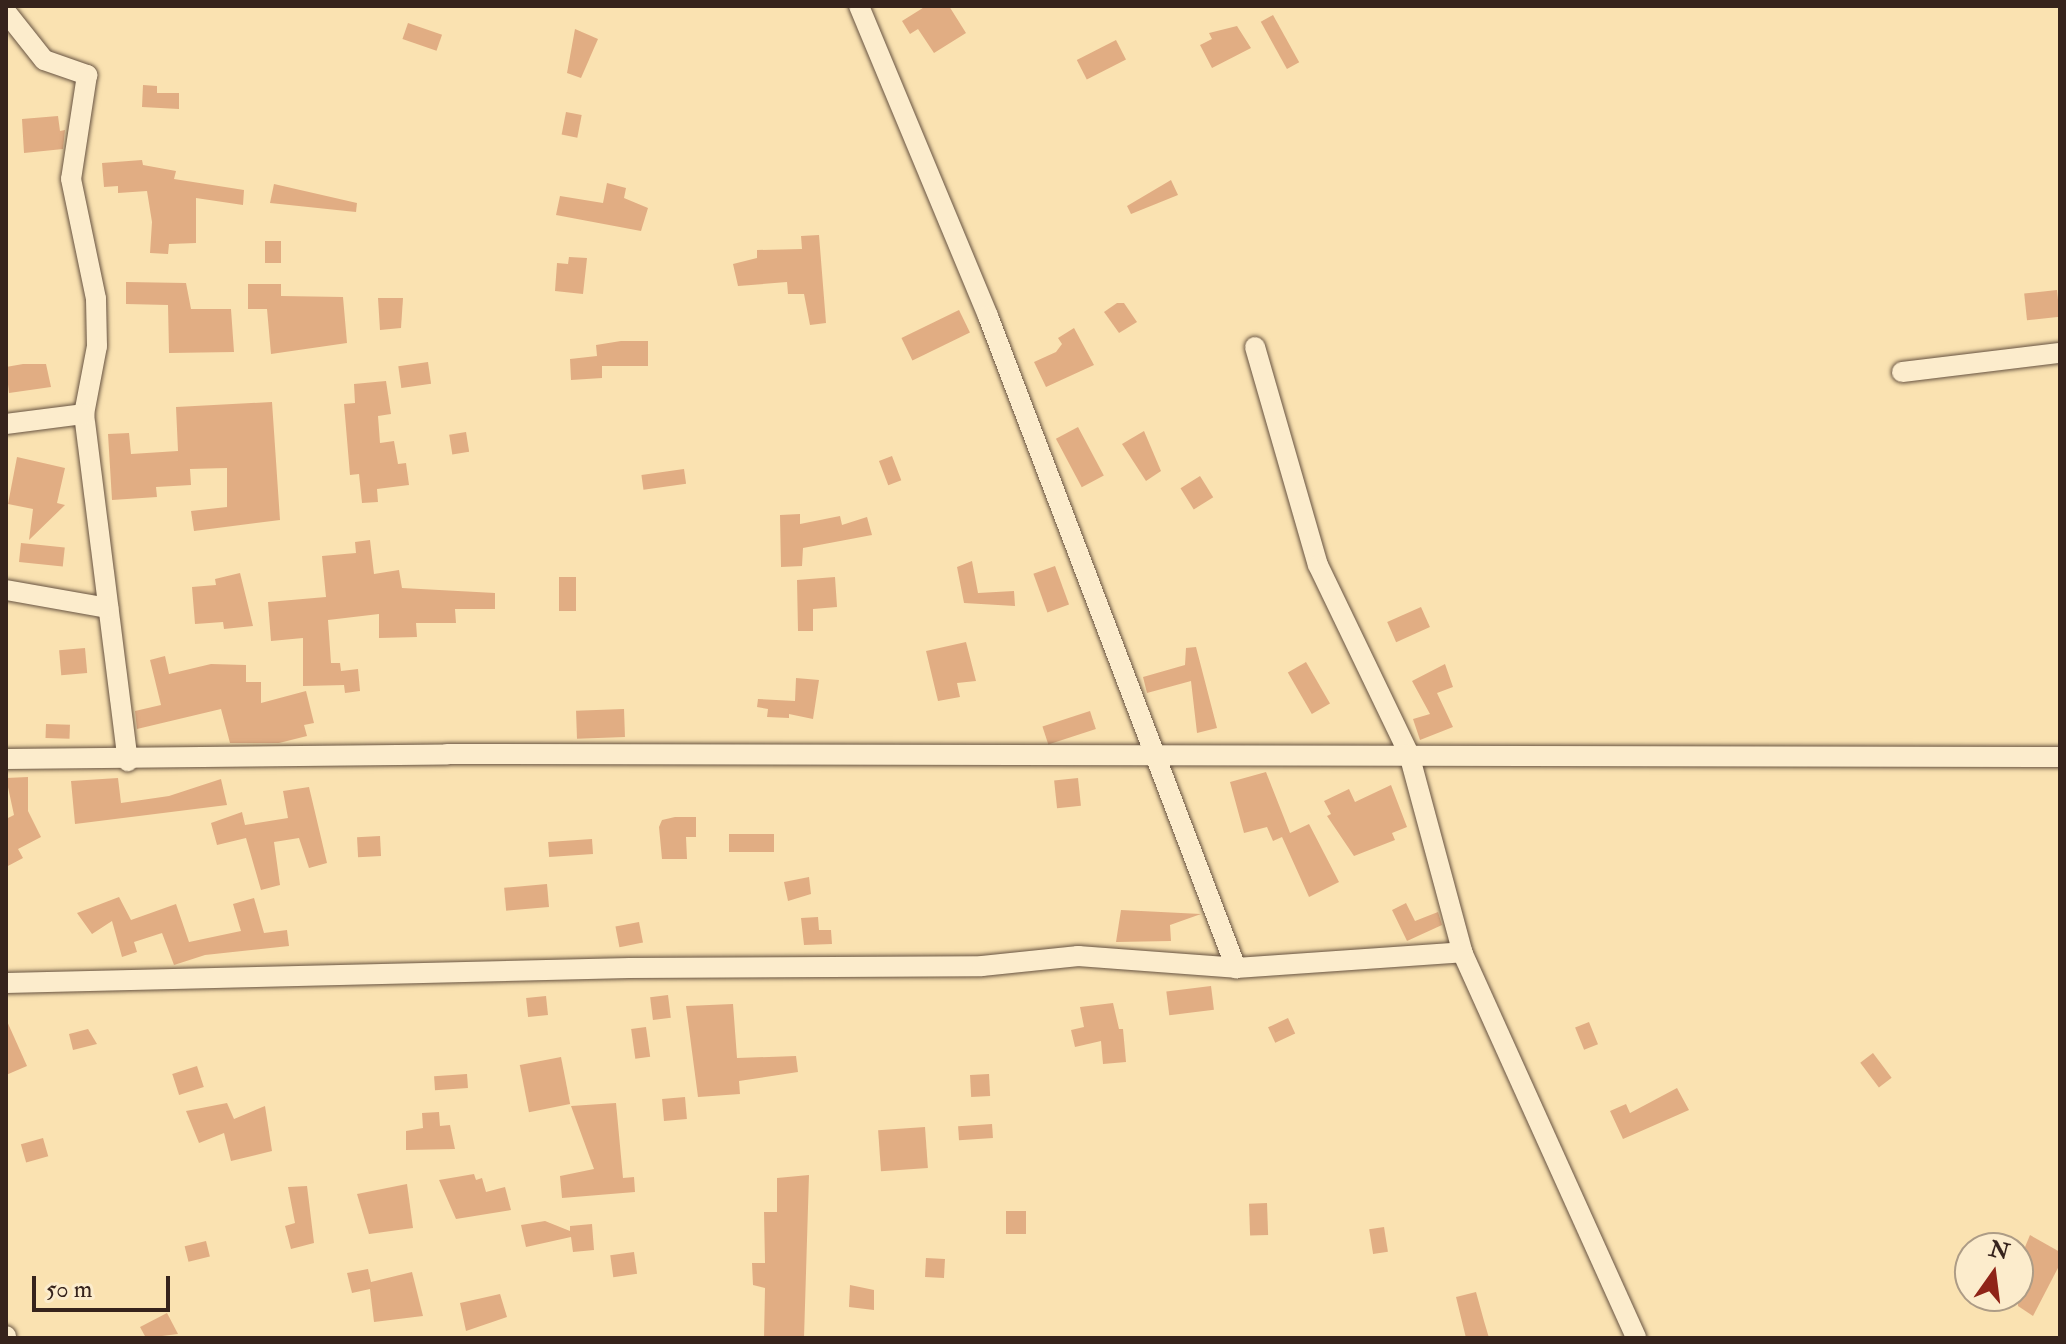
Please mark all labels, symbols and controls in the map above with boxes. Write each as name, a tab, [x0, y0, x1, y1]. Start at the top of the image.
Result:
north arrow	[1954, 1232, 2034, 1312]
text: N	[1986, 1235, 2012, 1267]
scale bar	[36, 1260, 174, 1310]
text: 50 m	[46, 1274, 92, 1305]

